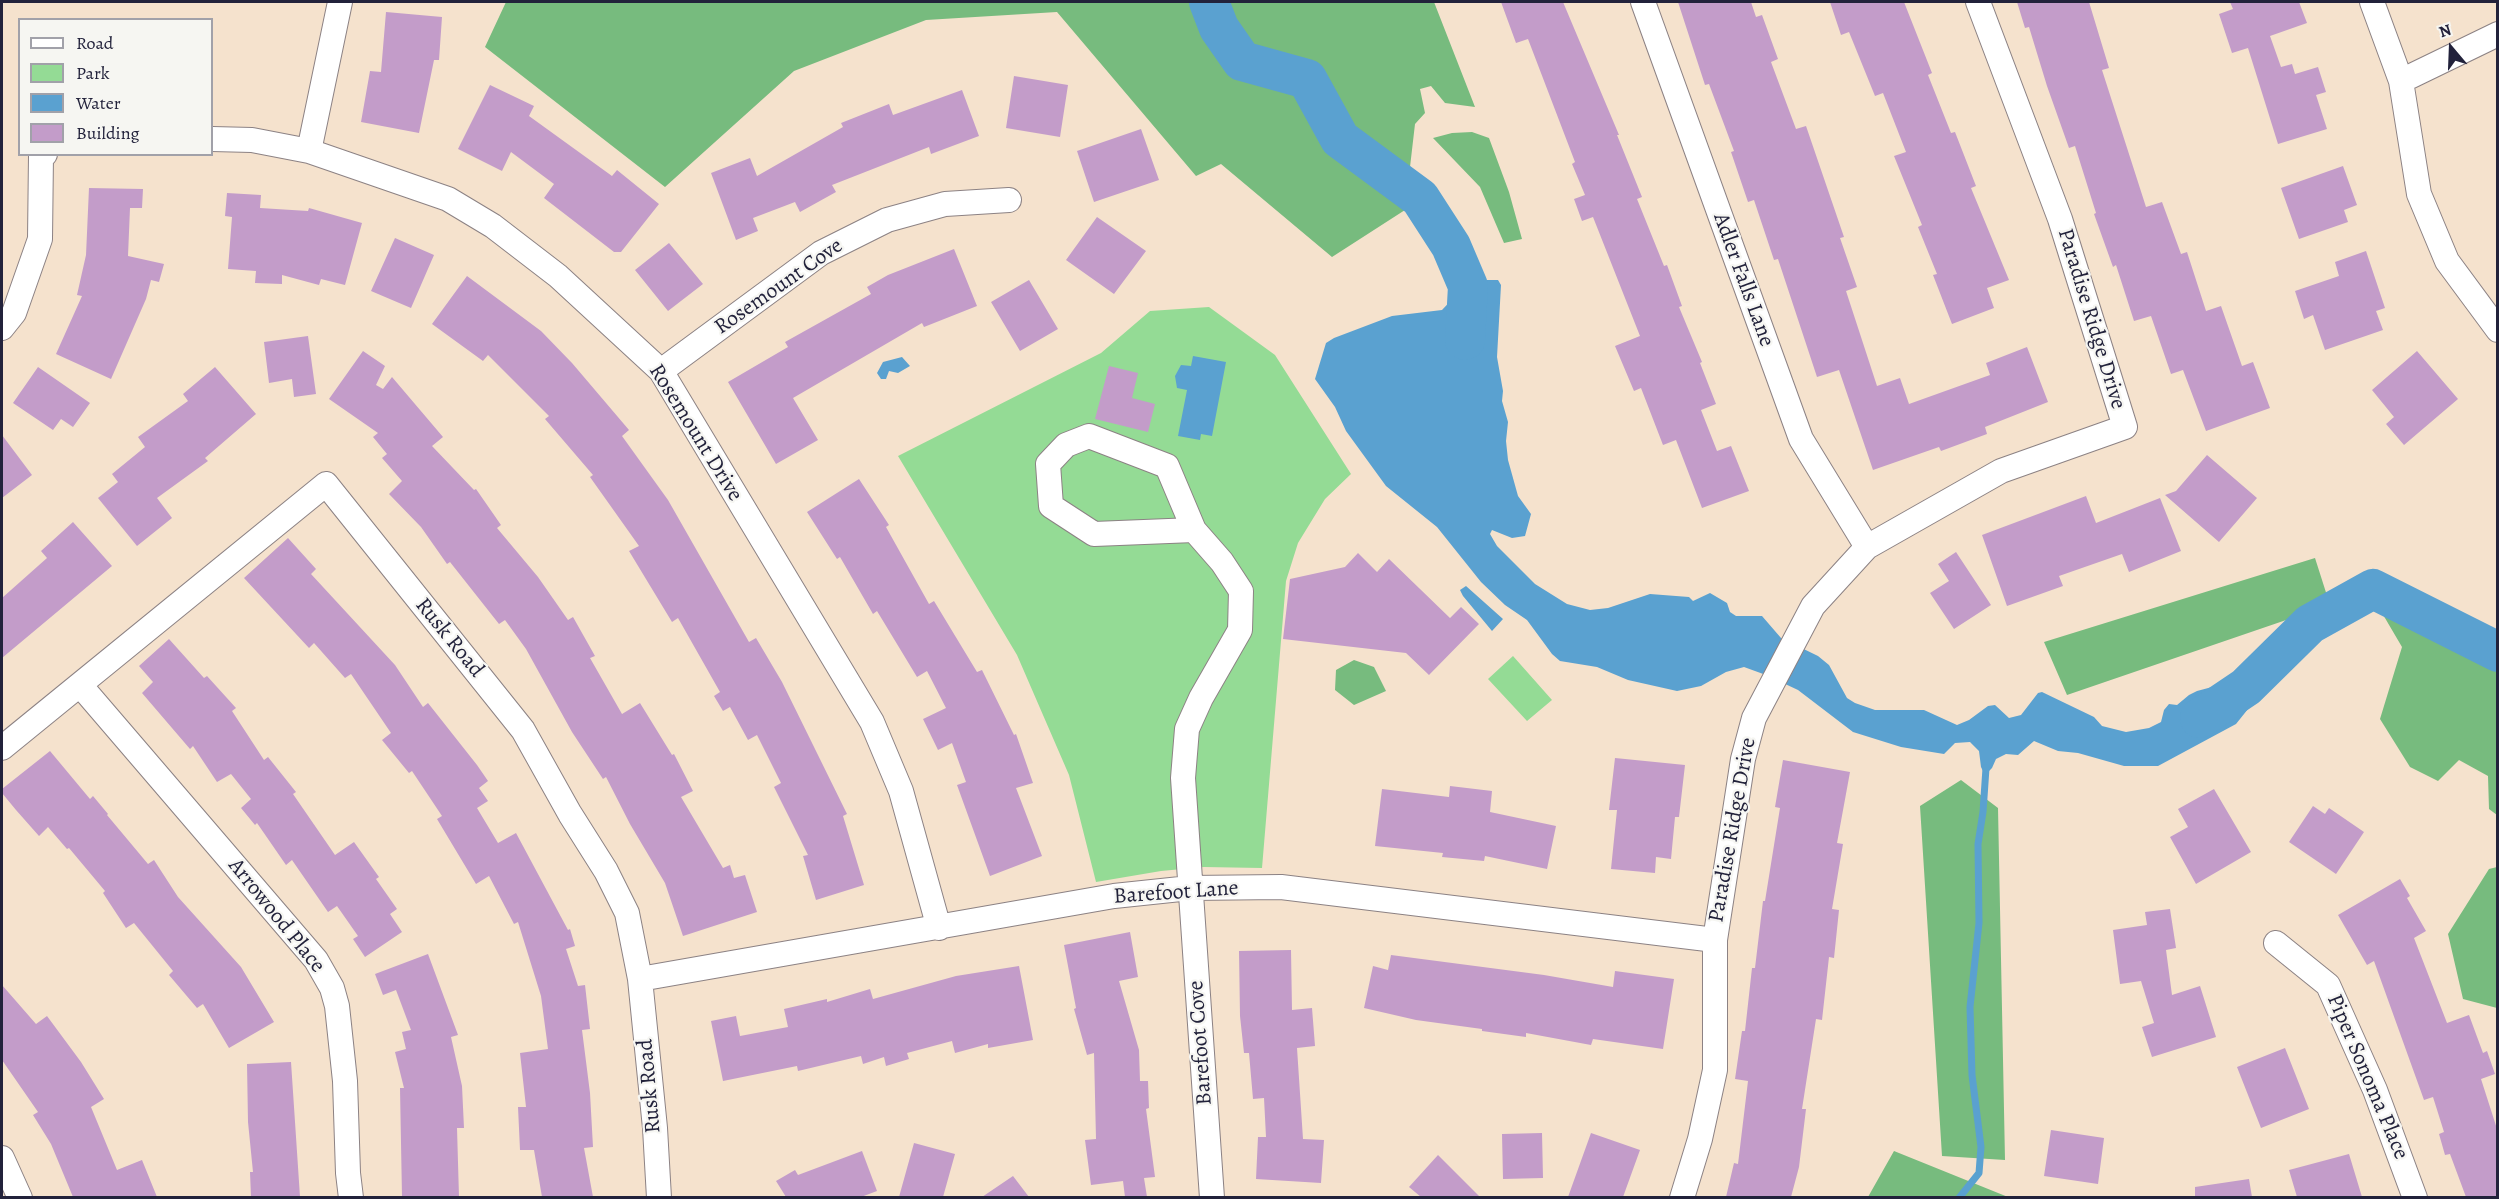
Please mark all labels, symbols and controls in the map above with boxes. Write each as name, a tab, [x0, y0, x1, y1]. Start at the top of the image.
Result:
legend	[18, 18, 213, 156]
north arrow	[2421, 18, 2481, 78]
text: N	[2436, 19, 2454, 43]
text: Road	[76, 31, 113, 55]
text: Park	[76, 61, 110, 85]
text: Water	[76, 91, 121, 115]
text: Building	[76, 121, 140, 145]
street label: Adler Falls Lane	[1707, 210, 1779, 350]
street label: Paradise Ridge Drive	[2051, 226, 2131, 412]
street label: Rosemount Cove	[710, 233, 848, 341]
street label: Rosemount Drive	[642, 360, 748, 506]
street label: Rusk Road	[409, 593, 489, 683]
street label: Paradise Ridge Drive	[1704, 735, 1762, 925]
street label: Arrowood Place	[222, 853, 330, 979]
street label: Barefoot Lane	[1113, 875, 1239, 911]
street label: Barefoot Cove	[1183, 980, 1219, 1106]
street label: Piper Sonoma Place	[2320, 990, 2414, 1164]
street label: Rusk Road	[633, 1038, 667, 1134]

